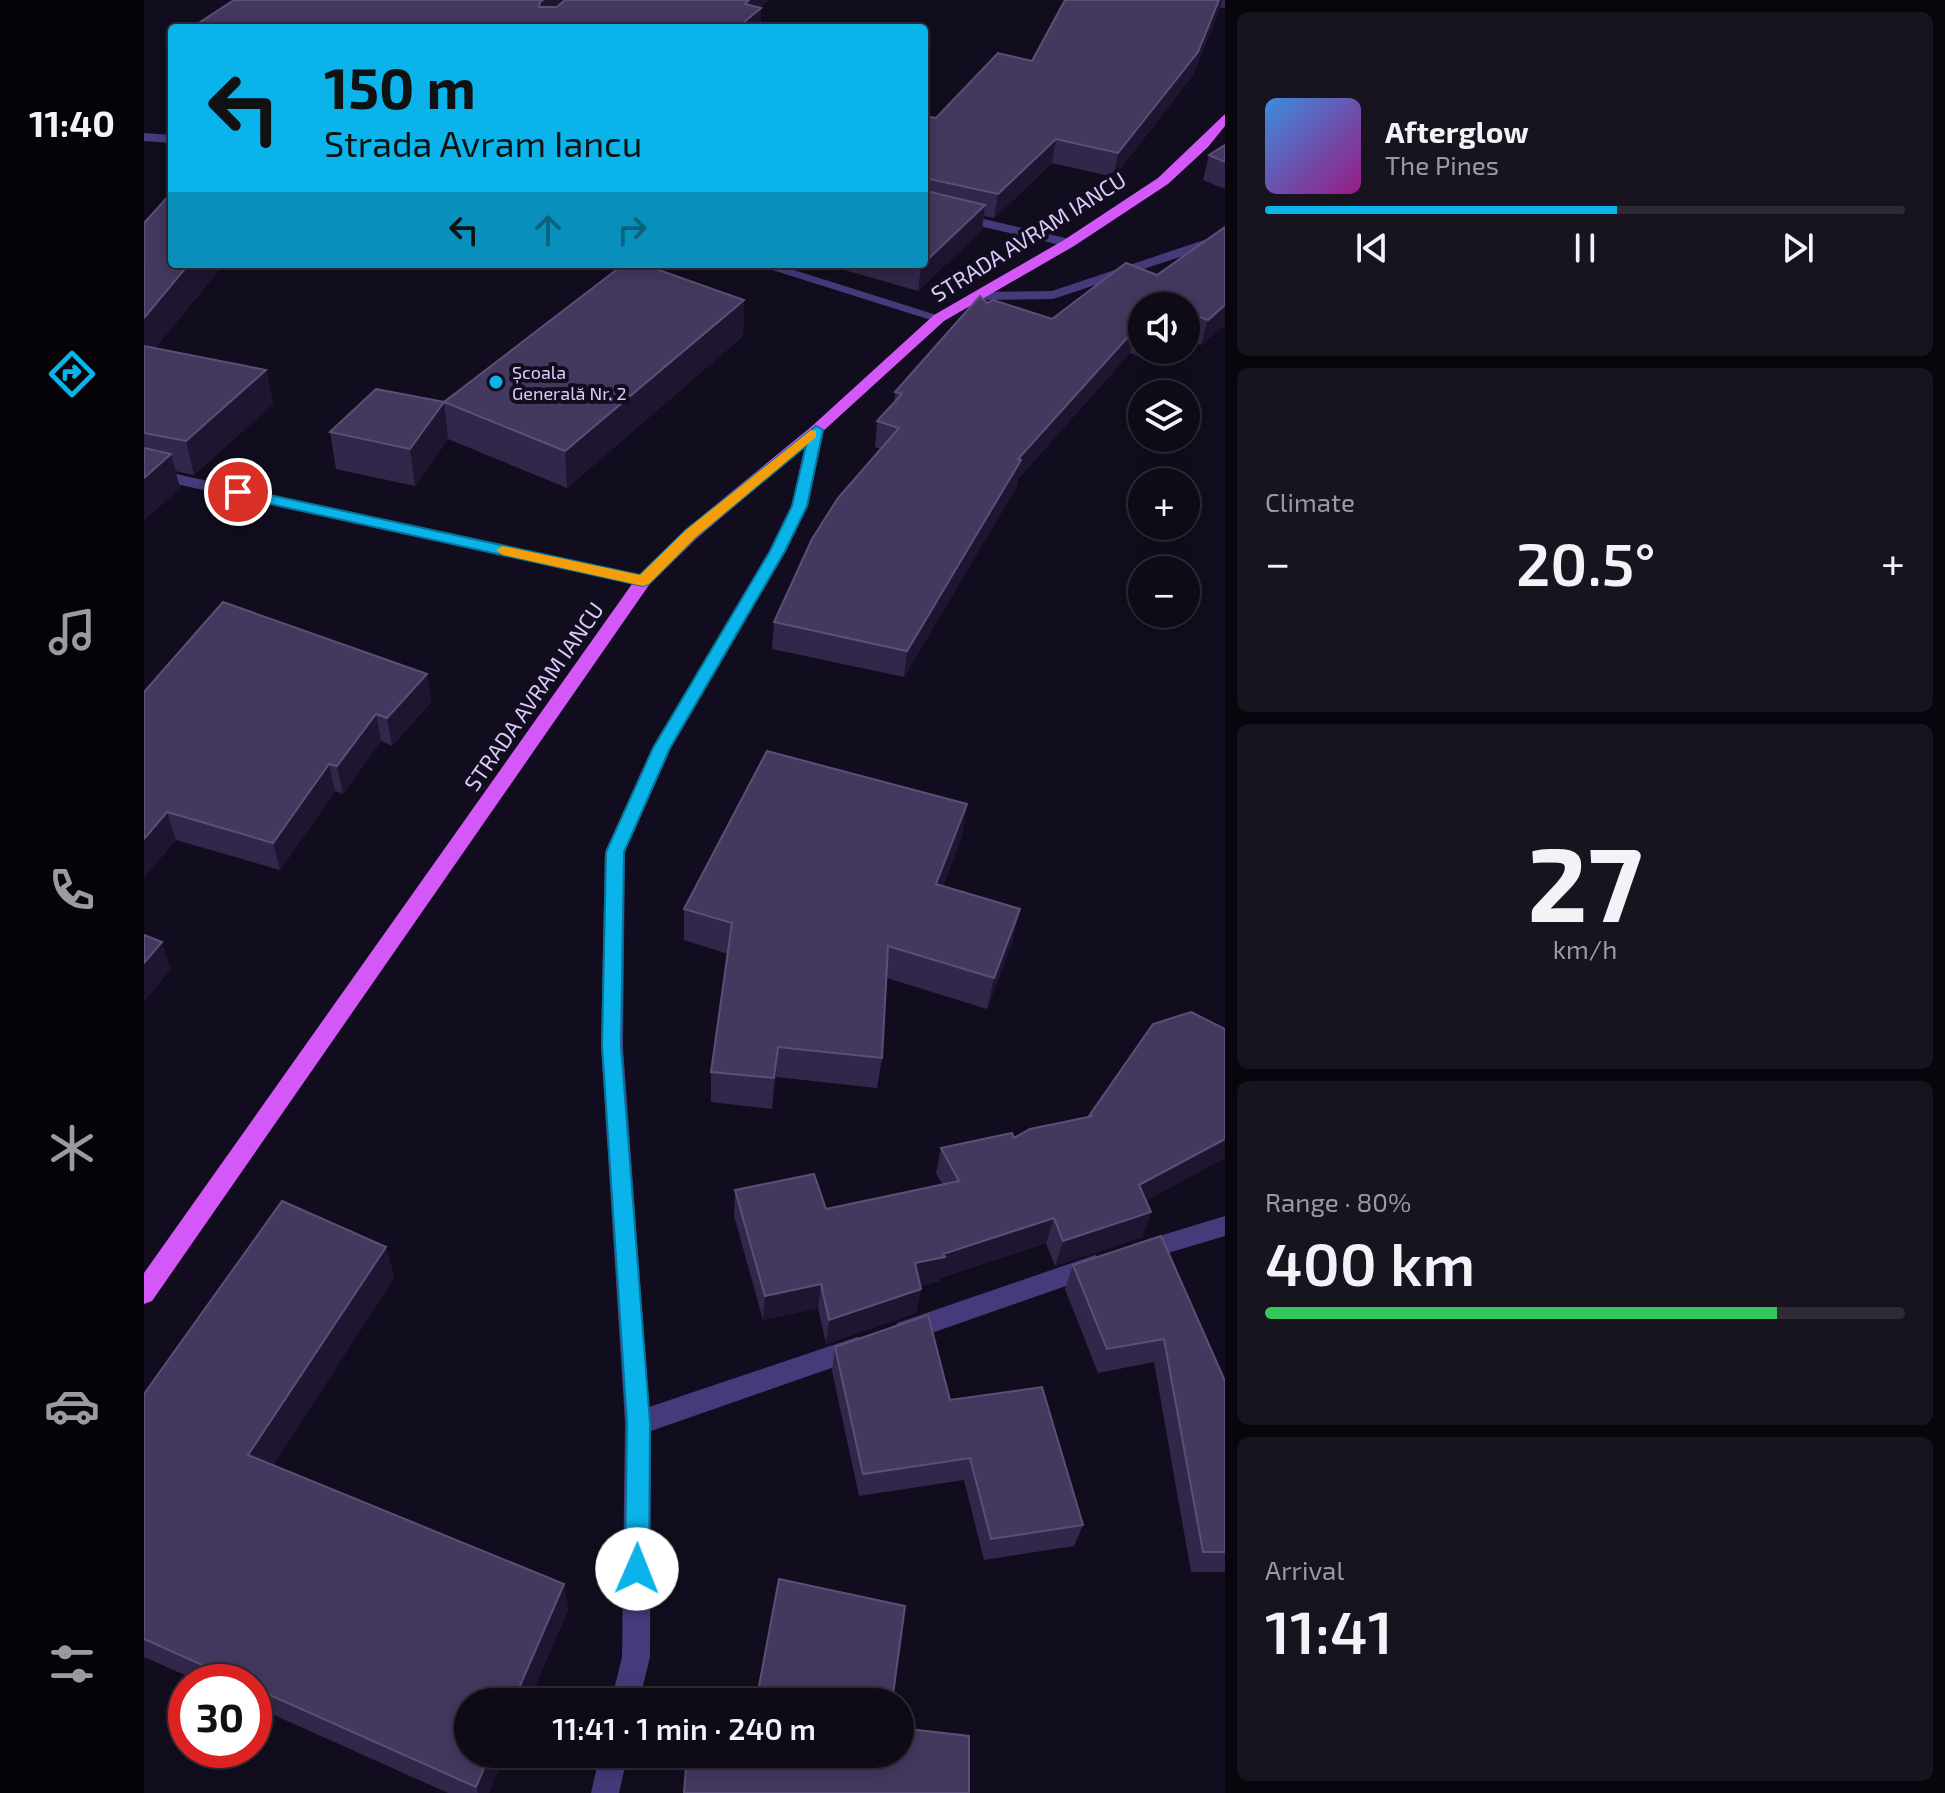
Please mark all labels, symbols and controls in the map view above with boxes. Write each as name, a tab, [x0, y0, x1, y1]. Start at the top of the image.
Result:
text: 150 m	[324, 53, 476, 120]
icon: left	[192, 56, 296, 160]
text: 11:40	[29, 101, 115, 144]
text: Afterglow	[1385, 113, 1529, 149]
text: Strada Avram Iancu	[324, 121, 642, 164]
text: The Pines	[1385, 149, 1499, 180]
street label: STRADA AVRAM IANCU	[926, 166, 1130, 306]
icon: left	[442, 208, 486, 252]
icon: ahead	[526, 208, 570, 252]
icon: right	[610, 208, 654, 252]
icon: previous	[1350, 226, 1394, 270]
icon: pause	[1563, 226, 1607, 270]
icon: next	[1776, 226, 1820, 270]
map controls	[1128, 292, 1200, 628]
button: sound	[1128, 292, 1200, 364]
icon: directions	[44, 346, 100, 402]
place label: Școala Generală Nr. 2	[512, 361, 627, 404]
marker: Școala Generală Nr. 2	[487, 373, 505, 391]
button: layers	[1128, 380, 1200, 452]
pin	[204, 458, 272, 526]
button: +	[1128, 468, 1200, 540]
icon: arrive	[216, 470, 260, 514]
text: Climate	[1265, 486, 1355, 517]
text: 20.5°	[1516, 526, 1656, 598]
text: −	[1265, 535, 1291, 588]
text: +	[1881, 535, 1905, 588]
button: −	[1128, 556, 1200, 628]
street label: STRADA AVRAM IANCU	[458, 597, 608, 795]
icon: music	[44, 604, 100, 660]
text: 27	[1527, 818, 1643, 943]
icon: phone	[44, 862, 100, 918]
text: km/h	[1553, 933, 1617, 964]
icon: climate	[44, 1120, 100, 1176]
text: Range · 80%	[1265, 1186, 1411, 1217]
text: 400 km	[1265, 1226, 1475, 1298]
icon: car	[44, 1378, 100, 1434]
position arrow	[595, 1527, 679, 1611]
text: Arrival	[1265, 1554, 1344, 1585]
text: 11:41	[1265, 1594, 1393, 1666]
icon: filters	[44, 1636, 100, 1692]
speed limit sign: 30	[168, 1664, 272, 1768]
text: 11:41 · 1 min · 240 m	[552, 1710, 816, 1746]

